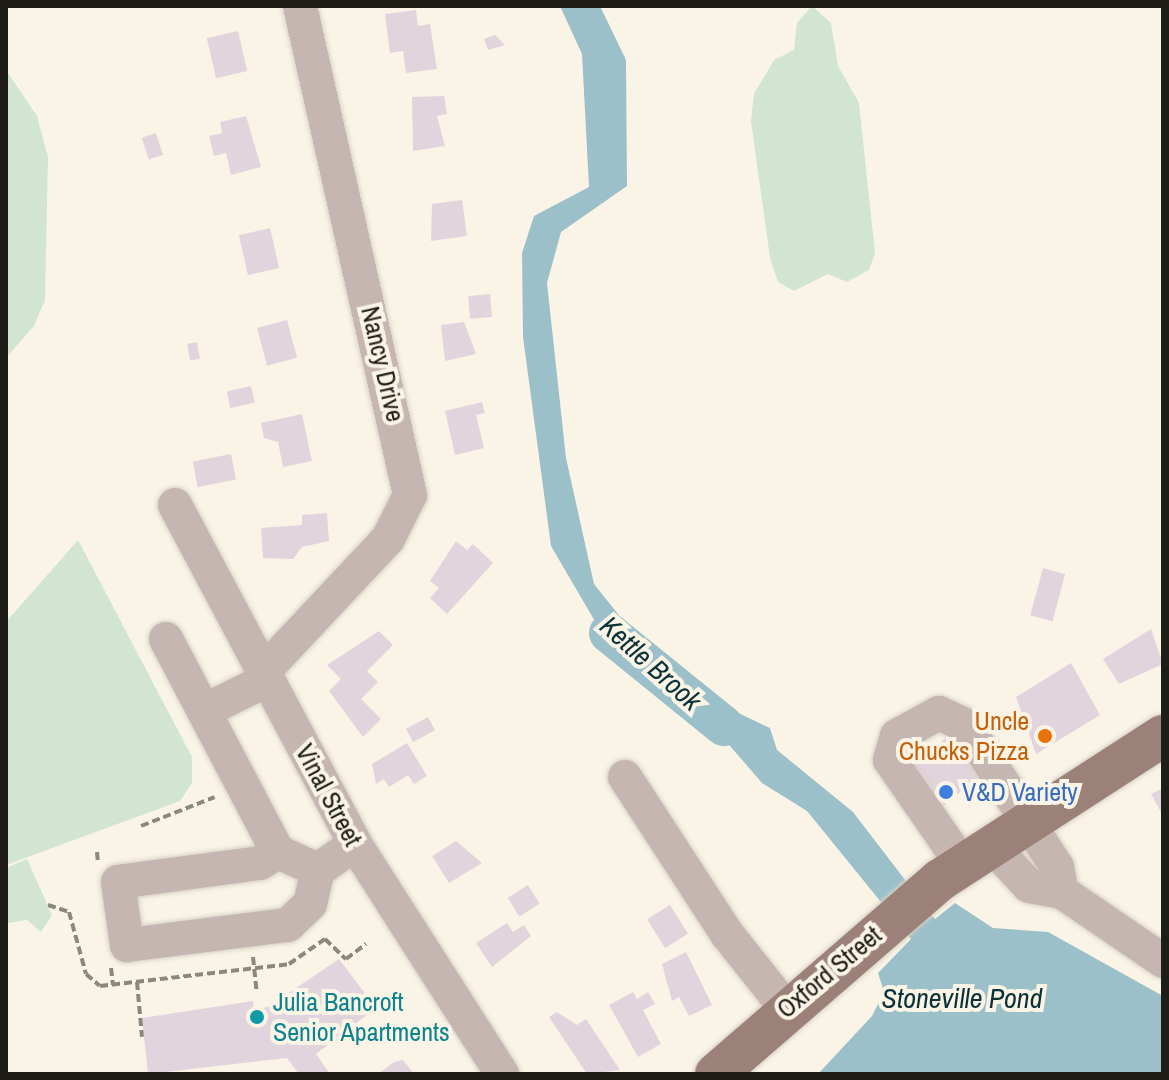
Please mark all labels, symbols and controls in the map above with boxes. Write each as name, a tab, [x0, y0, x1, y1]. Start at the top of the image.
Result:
street label: Nancy Drive	[355, 303, 411, 425]
water label: Kettle Brook	[593, 609, 709, 717]
place label: Uncle Chucks Pizza	[899, 705, 1029, 766]
marker: Uncle Chucks Pizza	[1036, 727, 1054, 745]
street label: Vinal Street	[289, 739, 369, 851]
place label: V&D Variety	[962, 776, 1078, 808]
marker: V&D Variety	[937, 783, 955, 801]
street label: Oxford Street	[770, 919, 888, 1025]
water label: Stoneville Pond	[882, 981, 1042, 1015]
place label: Julia Bancroft Senior Apartments	[273, 986, 451, 1048]
marker: Julia Bancroft Senior Apartments	[248, 1008, 266, 1026]

